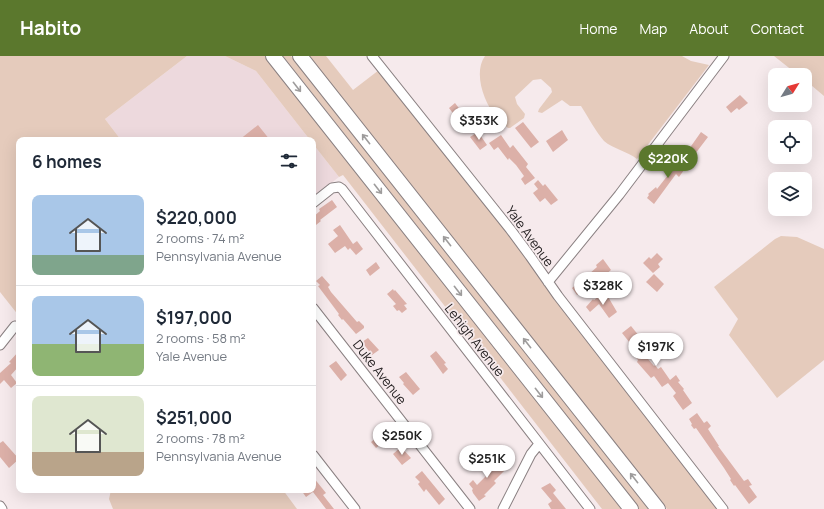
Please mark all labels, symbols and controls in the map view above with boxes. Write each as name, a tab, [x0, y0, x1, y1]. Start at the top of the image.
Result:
text: Habito	[20, 15, 81, 41]
text: Home	[580, 19, 617, 38]
text: Map	[639, 19, 667, 38]
text: About	[689, 19, 729, 38]
text: Contact	[751, 19, 804, 38]
north arrow	[768, 68, 812, 112]
map controls	[768, 68, 812, 216]
one-way arrow	[293, 81, 301, 92]
pin: $353K	[451, 107, 507, 141]
text: $353K	[459, 111, 499, 129]
button: locate	[768, 120, 812, 164]
one-way arrow	[362, 134, 370, 145]
pin: $220K	[640, 145, 696, 179]
text: $220K	[648, 149, 688, 167]
text: 6 homes	[32, 150, 102, 173]
icon: filters	[278, 150, 300, 172]
button: layers	[768, 172, 812, 216]
one-way arrow	[373, 183, 382, 194]
street label: Yale Avenue	[502, 202, 558, 270]
text: $220,000	[156, 206, 237, 229]
icon: home	[64, 211, 112, 259]
text: 2 rooms · 74 m²	[156, 229, 244, 247]
one-way arrow	[442, 236, 451, 247]
text: Pennsylvania Avenue	[156, 247, 282, 265]
pin: $328K	[575, 272, 631, 306]
text: $328K	[583, 276, 623, 294]
one-way arrow	[454, 285, 463, 296]
street label: Lehigh Avenue	[441, 300, 509, 380]
text: $197,000	[156, 306, 232, 329]
icon: home	[64, 312, 112, 360]
text: 2 rooms · 58 m²	[156, 329, 246, 347]
pin: $197K	[628, 333, 684, 367]
street label: Duke Avenue	[349, 336, 411, 408]
text: $197K	[637, 337, 675, 355]
one-way arrow	[523, 338, 532, 349]
text: Yale Avenue	[156, 347, 227, 365]
one-way arrow	[535, 387, 543, 398]
text: $251,000	[156, 406, 232, 429]
icon: home	[64, 412, 112, 460]
pin: $250K	[374, 422, 430, 456]
text: $250K	[382, 426, 422, 444]
text: 2 rooms · 78 m²	[156, 429, 245, 447]
pin: $251K	[459, 445, 515, 479]
text: Pennsylvania Avenue	[156, 447, 282, 465]
text: $251K	[468, 449, 506, 467]
one-way arrow	[629, 473, 638, 484]

